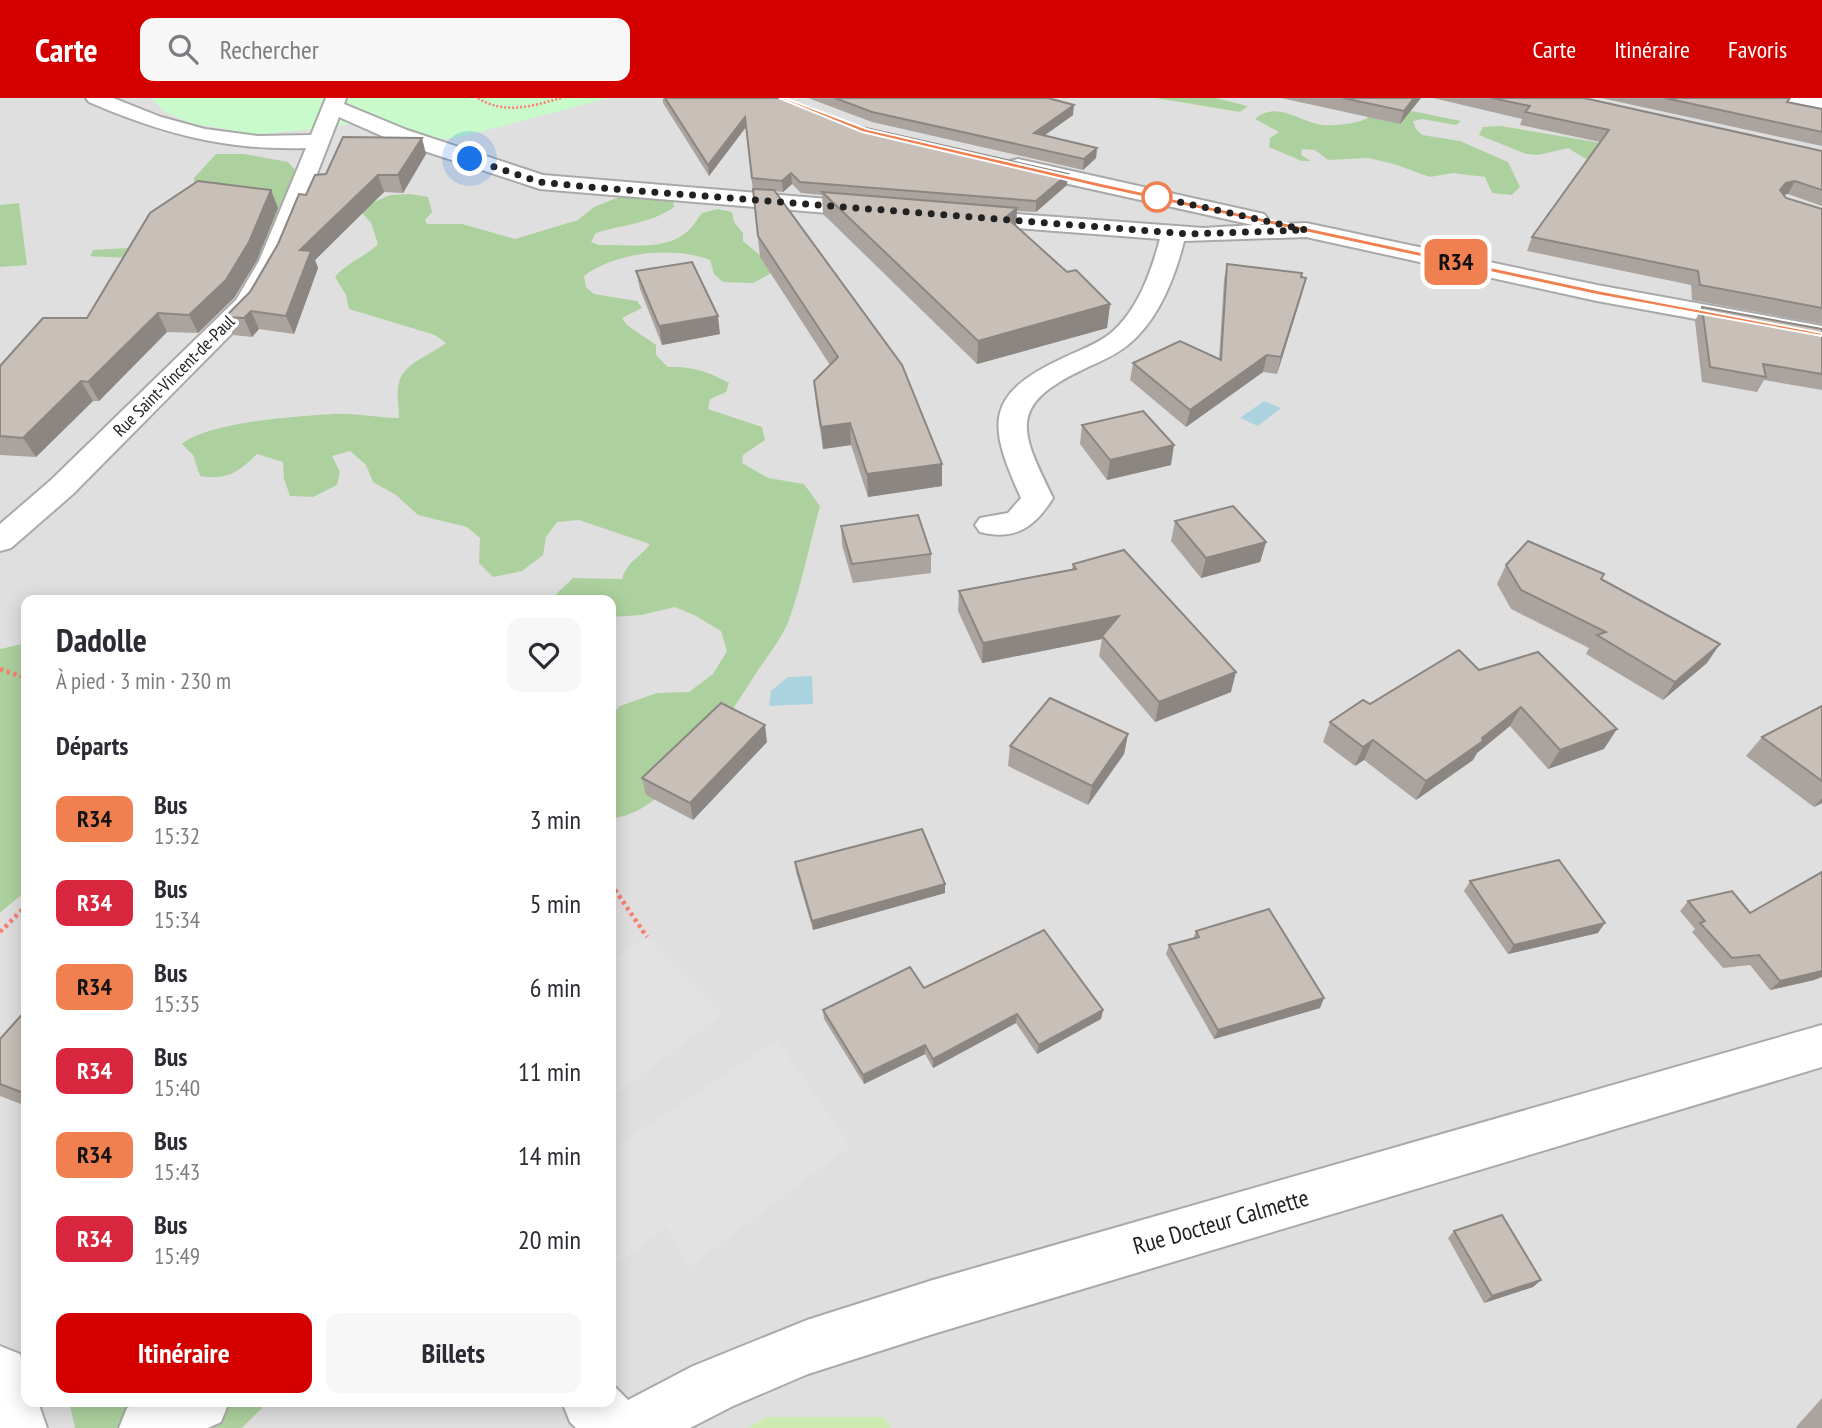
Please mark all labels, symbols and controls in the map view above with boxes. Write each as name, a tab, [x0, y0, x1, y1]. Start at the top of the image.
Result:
search box	[140, 18, 630, 81]
text: Carte	[35, 28, 98, 71]
icon: search	[164, 30, 202, 68]
text: Rechercher	[220, 33, 319, 66]
text: Carte	[1532, 34, 1576, 65]
text: Itinéraire	[1614, 34, 1690, 65]
text: Favoris	[1728, 34, 1787, 65]
your location	[452, 141, 487, 176]
unlabelled marker	[1142, 182, 1172, 212]
line badge: R34	[1416, 239, 1496, 285]
text: R34	[1438, 246, 1474, 277]
street label: Rue Saint-Vincent-de-Paul	[108, 309, 240, 441]
text: Dadolle	[56, 618, 147, 661]
button: heart	[507, 618, 581, 692]
text: À pied · 3 min · 230 m	[56, 666, 231, 695]
text: Départs	[56, 729, 128, 762]
text: Bus	[154, 788, 187, 821]
text: R34	[77, 803, 112, 834]
text: 3 min	[530, 803, 581, 836]
text: 15:32	[154, 821, 200, 850]
text: Bus	[154, 872, 187, 905]
text: R34	[77, 887, 112, 918]
text: 5 min	[530, 887, 581, 920]
text: 15:34	[154, 905, 200, 934]
text: Bus	[154, 956, 187, 989]
text: R34	[77, 971, 112, 1002]
text: 6 min	[530, 971, 581, 1004]
text: 15:35	[154, 989, 200, 1018]
text: Bus	[154, 1040, 187, 1073]
text: R34	[77, 1055, 112, 1086]
text: 11 min	[518, 1055, 581, 1088]
text: 15:40	[154, 1073, 200, 1102]
text: Bus	[154, 1124, 187, 1157]
text: R34	[77, 1139, 112, 1170]
text: 14 min	[518, 1139, 581, 1172]
text: 15:43	[154, 1157, 200, 1186]
street label: Rue Docteur Calmette	[1130, 1182, 1312, 1261]
text: Bus	[154, 1208, 187, 1241]
text: R34	[77, 1223, 112, 1254]
text: 20 min	[518, 1223, 581, 1256]
text: 15:49	[154, 1241, 200, 1270]
button: Itinéraire	[56, 1313, 312, 1393]
button: Billets	[326, 1313, 581, 1393]

